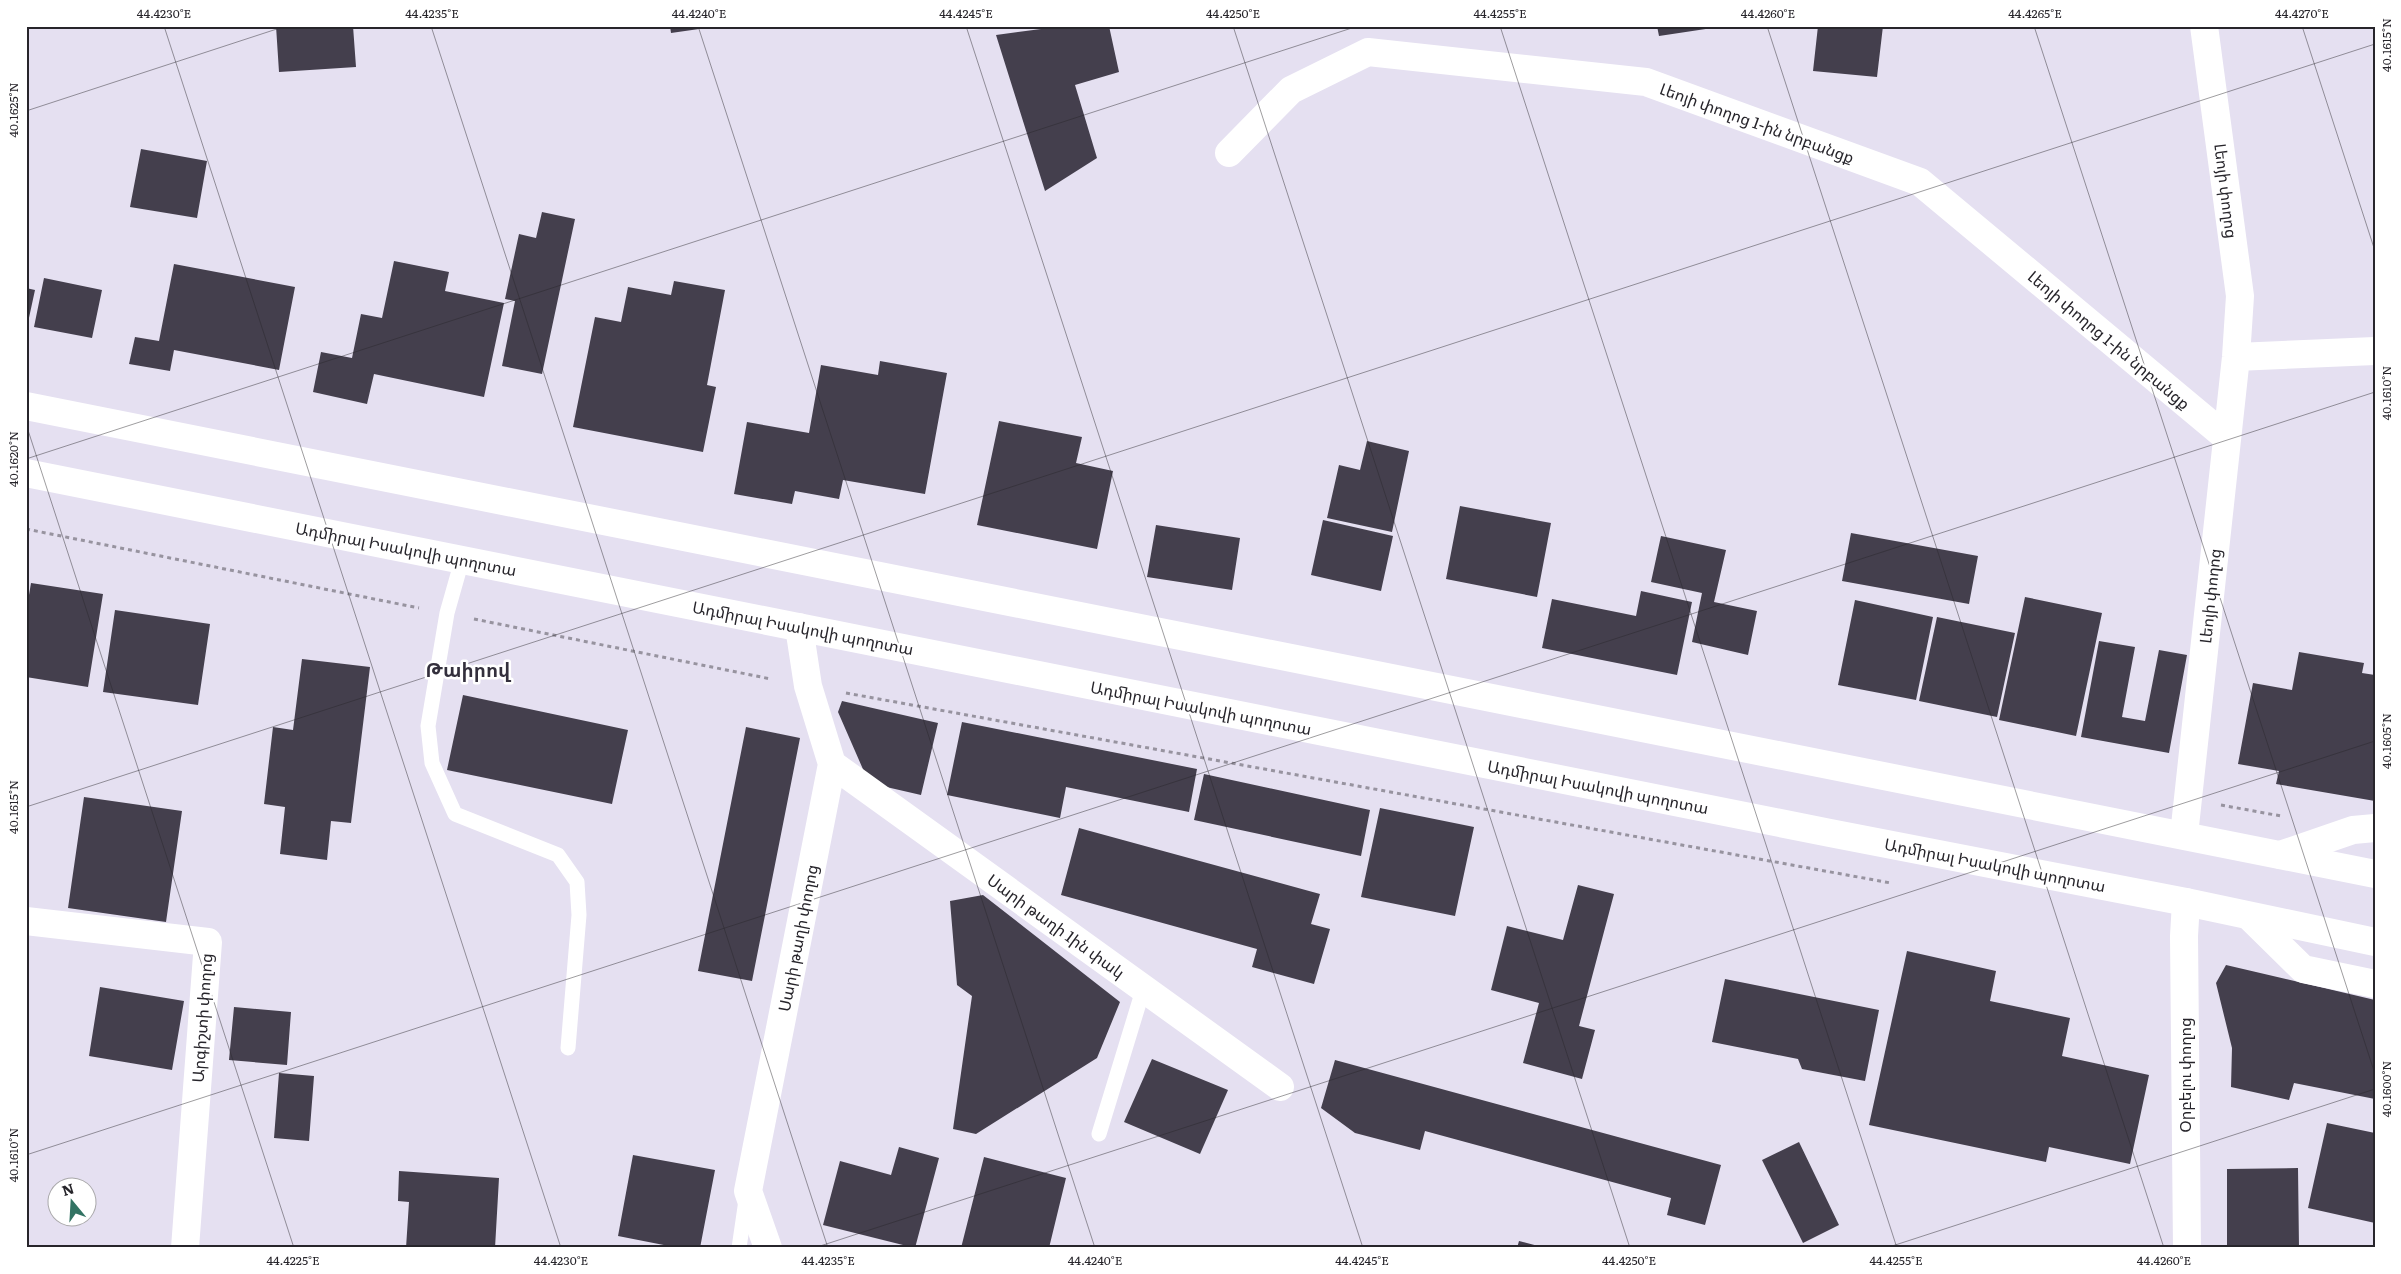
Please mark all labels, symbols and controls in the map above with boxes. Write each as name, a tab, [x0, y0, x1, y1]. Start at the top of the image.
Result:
text: 44.4230°E	[137, 4, 192, 22]
text: 44.4235°E	[405, 4, 459, 22]
text: 44.4240°E	[672, 4, 727, 22]
text: 44.4245°E	[939, 4, 993, 22]
text: 44.4250°E	[1206, 4, 1260, 22]
text: 44.4255°E	[1473, 4, 1527, 22]
text: 44.4260°E	[1741, 4, 1796, 22]
text: 44.4265°E	[2008, 4, 2062, 22]
text: 44.4270°E	[2275, 4, 2329, 22]
text: 40.1615°N	[2377, 18, 2395, 72]
street label: Լեոյի փողոց 1-ին նրբանցք	[1657, 76, 1858, 168]
text: 40.1625°N	[4, 82, 22, 138]
street label: Լեոյի փողոց	[2209, 142, 2245, 240]
street label: Լեոյի փողոց 1-ին նրբանցք	[2023, 264, 2196, 414]
text: 40.1610°N	[2377, 366, 2395, 420]
text: 40.1620°N	[4, 431, 22, 487]
street label: Ադմիրալ Իսակովի պողոտա	[294, 515, 519, 581]
street label: Լեոյի փողոց	[2192, 547, 2226, 645]
street label: Ադմիրալ Իսակովի պողոտա	[691, 594, 916, 660]
district label: Թաիրով	[426, 655, 512, 683]
street label: Ադմիրալ Իսակովի պողոտա	[1089, 674, 1314, 740]
text: 40.1605°N	[2377, 713, 2395, 769]
street label: Ադմիրալ Իսակովի պողոտա	[1486, 753, 1711, 819]
text: 40.1615°N	[4, 780, 22, 834]
street label: Ադմիրալ Իսակովի պողոտա	[1883, 831, 2108, 897]
street label: Սարի թաղի փողոց	[771, 862, 823, 1013]
street label: Սարի թաղի 1ին փակ	[983, 867, 1130, 983]
street label: Արգիշտի փողոց	[185, 952, 217, 1083]
street label: Օրբելու փողոց	[2172, 1017, 2196, 1133]
text: 40.1600°N	[2377, 1061, 2395, 1117]
text: 40.1610°N	[4, 1128, 22, 1182]
north arrow	[48, 1176, 98, 1226]
text: N	[59, 1177, 77, 1200]
text: 44.4225°E	[266, 1251, 320, 1269]
text: 44.4230°E	[534, 1251, 589, 1269]
text: 44.4235°E	[801, 1251, 855, 1269]
text: 44.4240°E	[1068, 1251, 1123, 1269]
text: 44.4245°E	[1335, 1251, 1389, 1269]
text: 44.4250°E	[1602, 1251, 1656, 1269]
text: 44.4255°E	[1869, 1251, 1923, 1269]
text: 44.4260°E	[2137, 1251, 2192, 1269]

